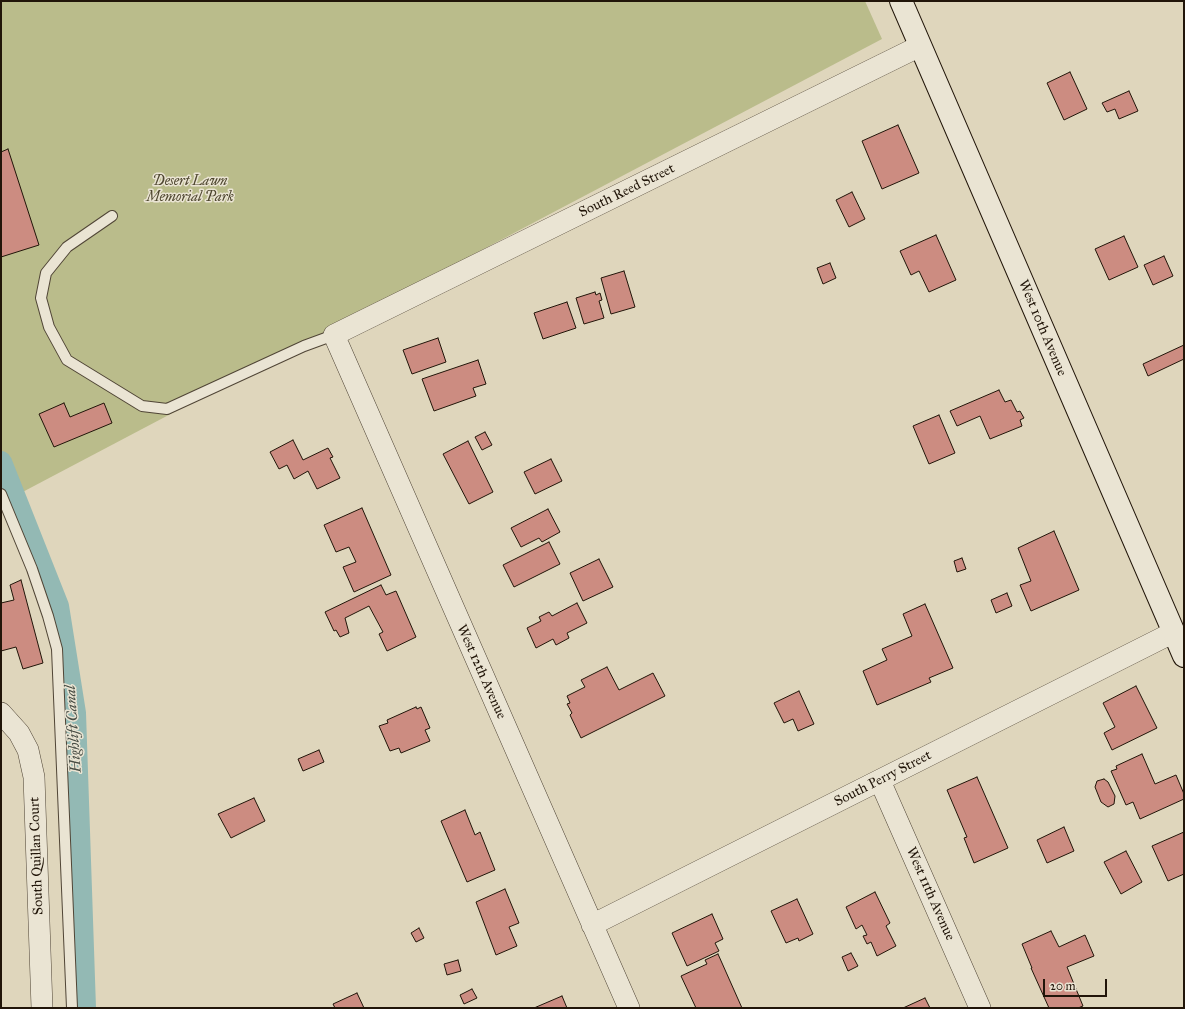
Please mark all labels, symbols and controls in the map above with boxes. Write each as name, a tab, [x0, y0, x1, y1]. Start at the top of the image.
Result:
street label: South Reed Street	[576, 161, 678, 221]
park label: Desert Lawn Memorial Park	[146, 174, 234, 206]
street label: West 10th Avenue	[1014, 277, 1070, 379]
street label: West 12th Avenue	[453, 622, 509, 722]
water label: Highlift Canal	[62, 685, 86, 773]
street label: South Perry Street	[832, 747, 934, 811]
street label: South Quillan Court	[27, 797, 47, 915]
street label: West 11th Avenue	[902, 845, 958, 943]
scale bar	[1045, 971, 1109, 997]
text: 20 m	[1050, 979, 1076, 993]

